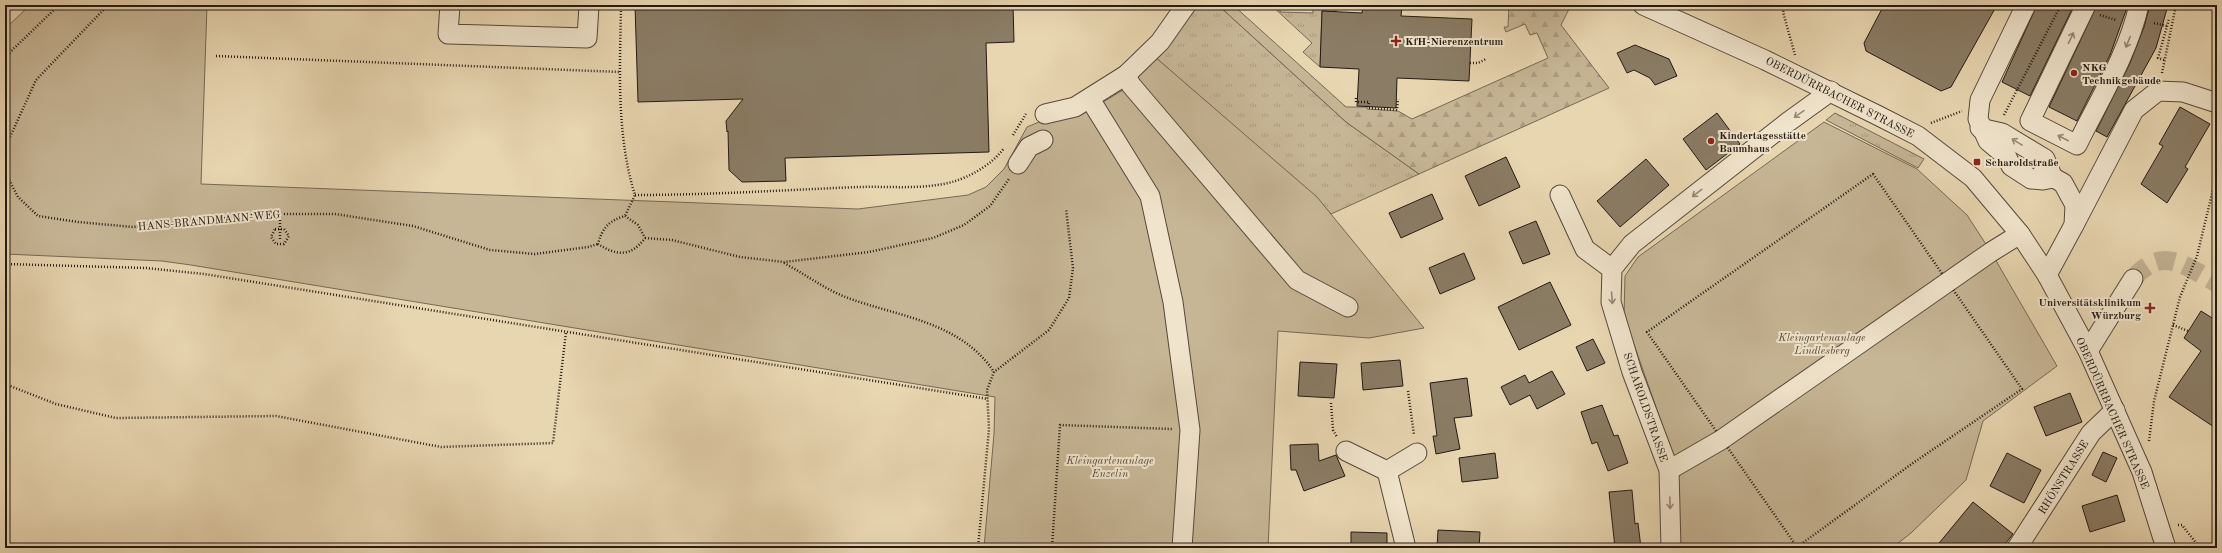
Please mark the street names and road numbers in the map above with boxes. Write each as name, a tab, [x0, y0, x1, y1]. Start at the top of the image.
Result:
street label: OBERDÜRRBACHER STRASSE	[1763, 54, 1916, 141]
street label: HANS-BRANDMANN-WEG	[137, 210, 281, 233]
street label: OBERDÜRRBACHER STRASSE	[2073, 335, 2152, 491]
street label: SCHAROLDSTRASSE	[1621, 351, 1668, 464]
street label: RHÖNSTRASSE	[2035, 438, 2091, 517]

